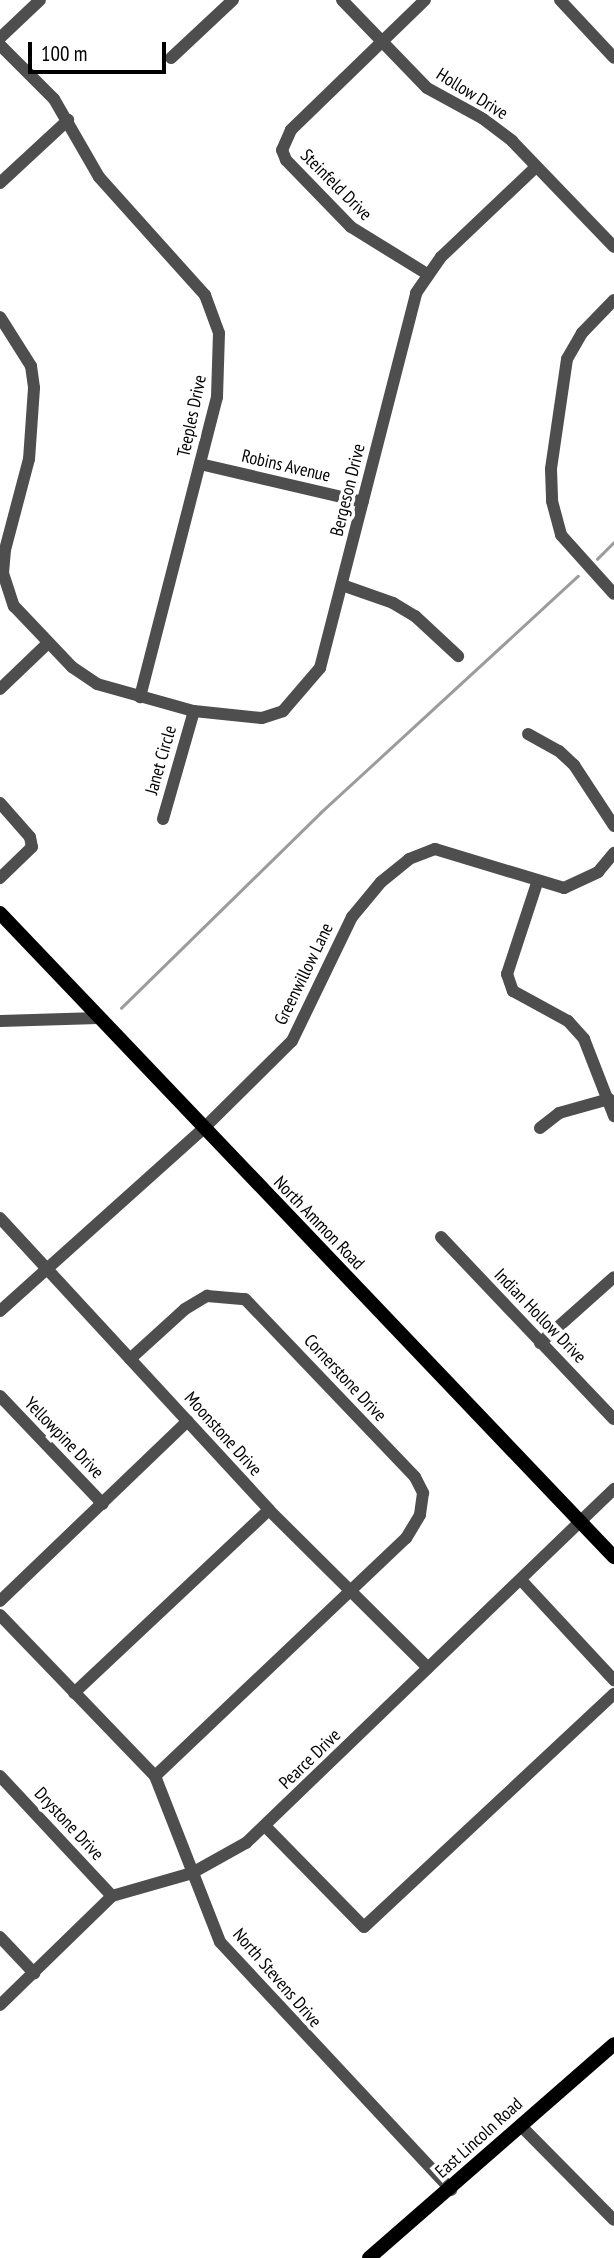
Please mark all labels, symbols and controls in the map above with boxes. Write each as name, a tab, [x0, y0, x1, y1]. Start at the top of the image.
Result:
scale bar	[32, 28, 170, 72]
text: 100 m	[41, 40, 87, 67]
street label: Hollow Drive	[432, 63, 512, 125]
street label: Steinfeld Drive	[296, 145, 376, 225]
street label: Teeples Drive	[173, 373, 211, 459]
street label: Bergeson Drive	[326, 442, 370, 538]
street label: Robins Avenue	[239, 445, 333, 487]
street label: Janet Circle	[141, 723, 181, 797]
street label: Greenwillow Lane	[270, 919, 338, 1029]
street label: North Ammon Road	[269, 1172, 369, 1274]
street label: Indian Hollow Drive	[489, 1264, 591, 1368]
street label: Cornerstone Drive	[299, 1330, 391, 1426]
street label: Moonstone Drive	[180, 1388, 266, 1480]
street label: Yellowpine Drive	[20, 1393, 108, 1483]
street label: Pearce Drive	[275, 1724, 345, 1794]
street label: Drystone Drive	[30, 1783, 108, 1865]
street label: North Stevens Drive	[228, 1924, 326, 2032]
street label: East Lincoln Road	[431, 2093, 527, 2183]

